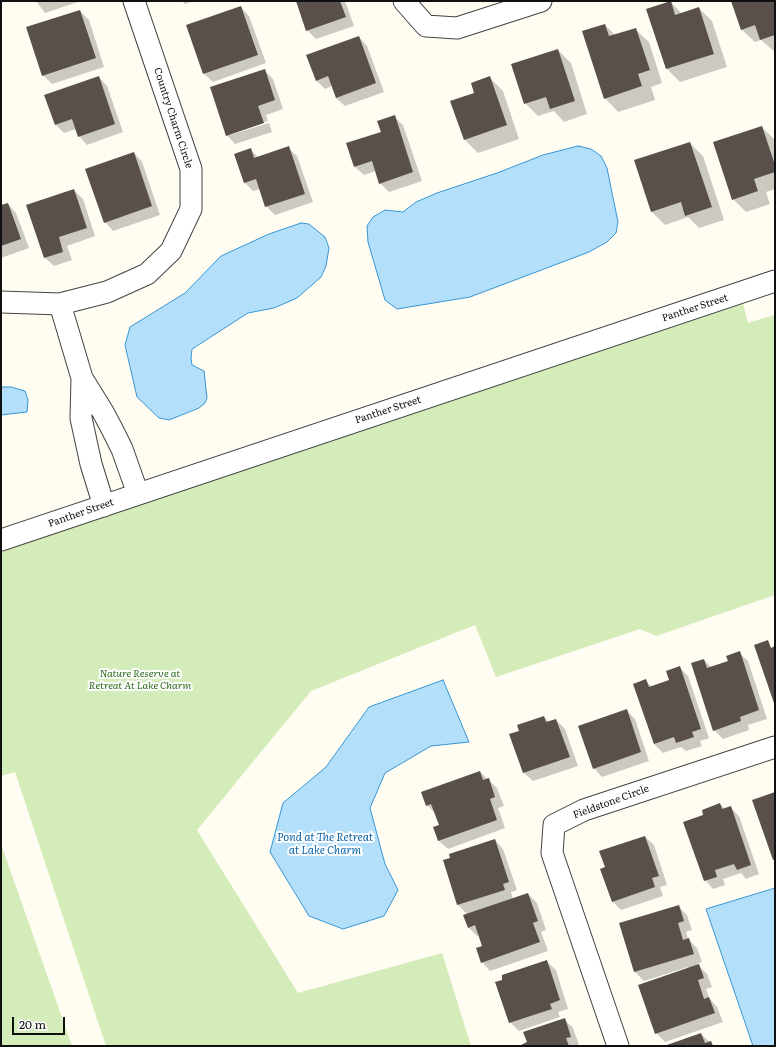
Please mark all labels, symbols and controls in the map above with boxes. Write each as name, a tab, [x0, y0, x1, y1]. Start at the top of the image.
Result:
street label: Country Charm Circle	[151, 66, 195, 170]
street label: Panther Street	[660, 292, 730, 324]
street label: Panther Street	[353, 394, 423, 426]
street label: Panther Street	[47, 496, 115, 530]
park label: Nature Reserve at Retreat At Lake Charm	[89, 668, 191, 692]
street label: Fieldstone Circle	[571, 783, 651, 821]
water label: Pond at The Retreat at Lake Charm	[277, 831, 373, 857]
scale bar	[14, 1009, 67, 1035]
text: 20 m	[19, 1015, 46, 1033]

